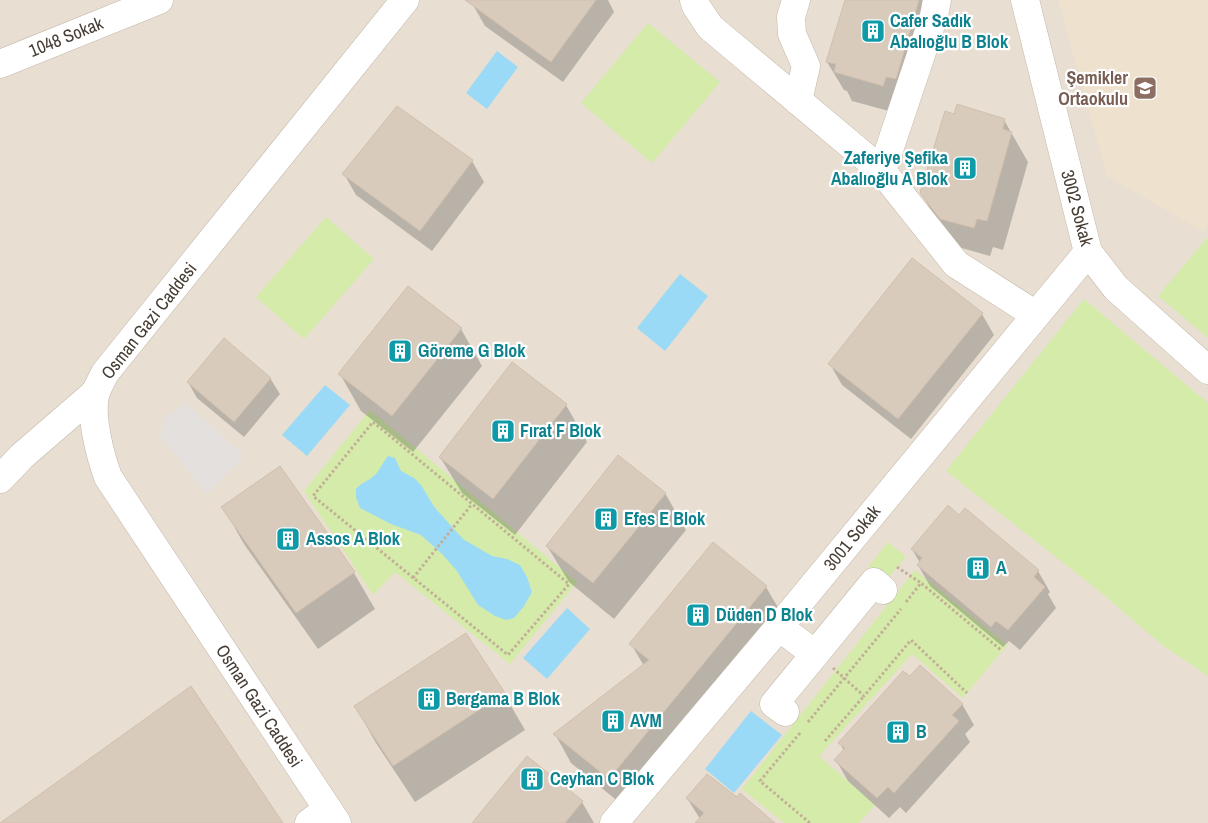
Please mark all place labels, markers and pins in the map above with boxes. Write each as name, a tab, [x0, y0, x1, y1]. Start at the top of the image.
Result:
place label: Cafer Sadık Abalıoğlu B Blok	[890, 8, 1009, 54]
building icon: Cafer Sadık Abalıoğlu B Blok	[860, 18, 886, 44]
place label: Şemikler Ortaokulu	[1058, 65, 1128, 111]
school or university icon: Şemikler Ortaokulu	[1132, 75, 1158, 101]
place label: Zaferiye Şefika Abalıoğlu A Blok	[831, 145, 949, 191]
building icon: Zaferiye Şefika Abalıoğlu A Blok	[952, 155, 978, 181]
building icon: Göreme G Blok	[387, 338, 413, 364]
place label: Göreme G Blok	[418, 338, 526, 363]
building icon: Fırat F Blok	[490, 418, 516, 444]
place label: Fırat F Blok	[520, 418, 602, 443]
building icon: Efes E Blok	[593, 506, 619, 532]
place label: Efes E Blok	[624, 506, 706, 531]
building icon: Assos A Blok	[275, 526, 301, 552]
place label: Assos A Blok	[306, 526, 401, 551]
building icon: A	[965, 555, 991, 581]
place label: A	[996, 555, 1007, 580]
building icon: Düden D Blok	[685, 602, 711, 628]
place label: Düden D Blok	[716, 602, 814, 627]
building icon: Bergama B Blok	[416, 686, 442, 712]
place label: Bergama B Blok	[446, 686, 561, 711]
building icon: AVM	[600, 708, 626, 734]
place label: AVM	[630, 708, 662, 733]
building icon: B	[885, 719, 911, 745]
place label: B	[916, 719, 927, 744]
building icon: Ceyhan C Blok	[519, 766, 545, 792]
place label: Ceyhan C Blok	[550, 766, 655, 791]

